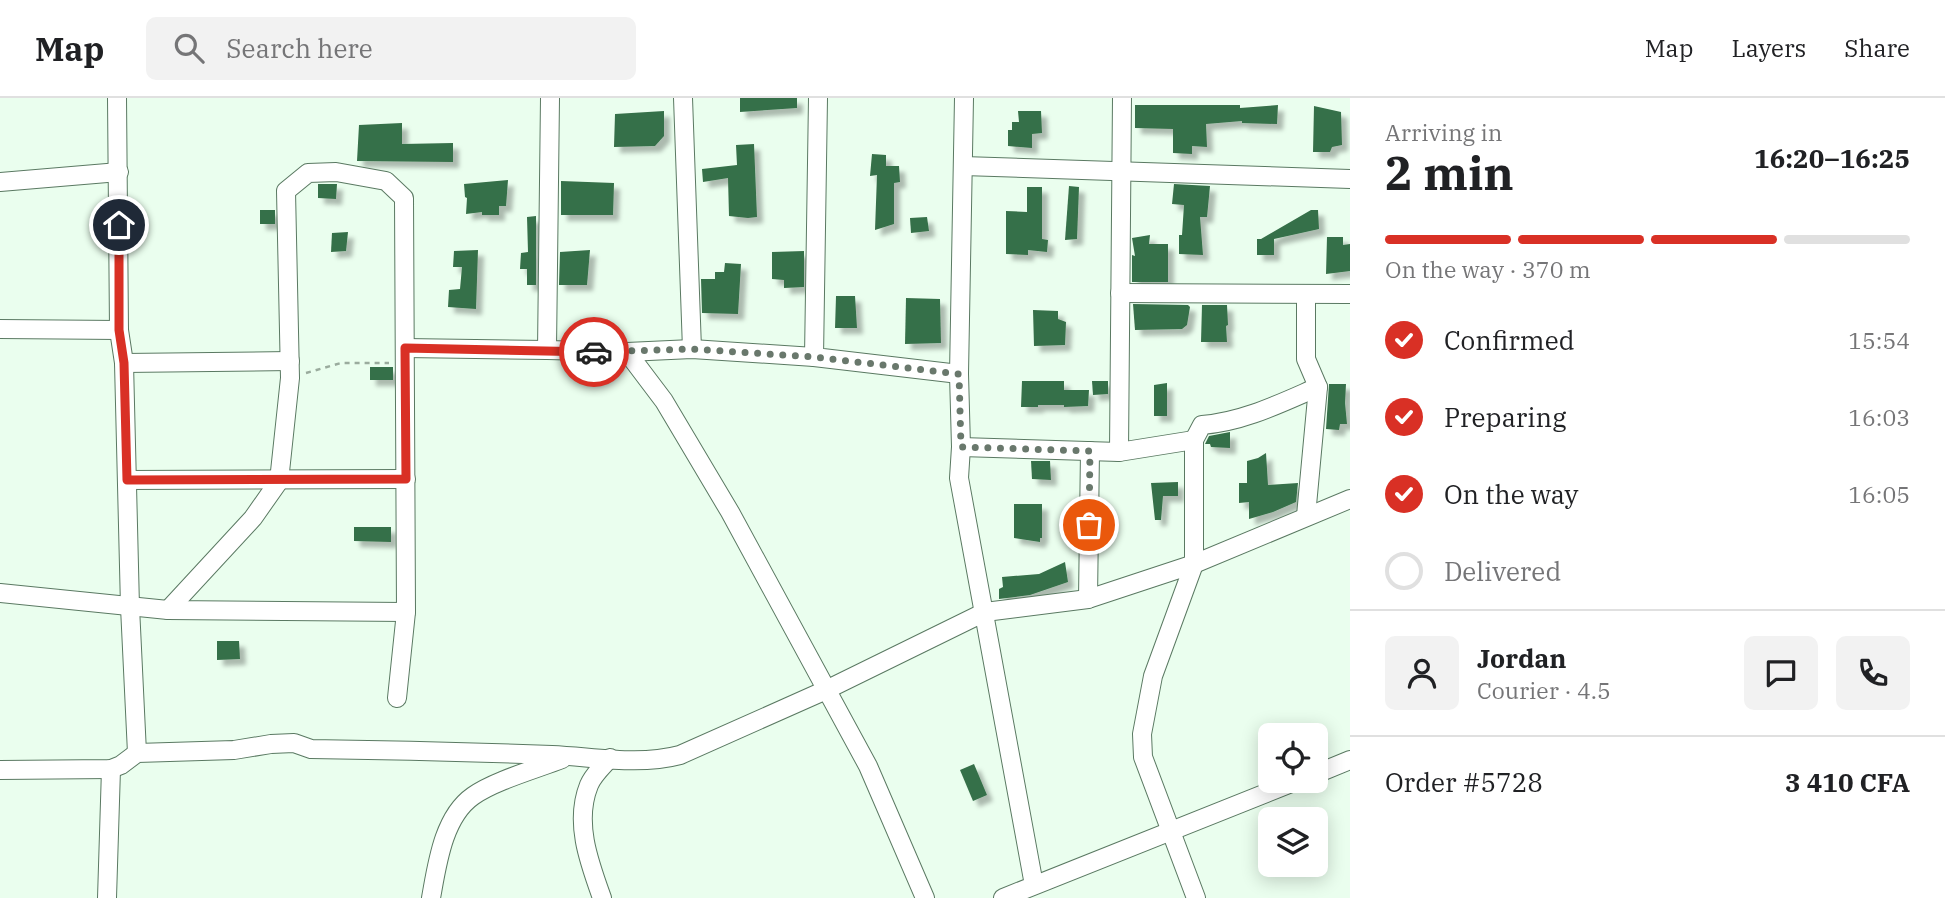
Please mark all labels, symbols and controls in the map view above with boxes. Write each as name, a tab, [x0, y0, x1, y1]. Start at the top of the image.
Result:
search box	[146, 17, 636, 80]
text: Map	[35, 27, 104, 70]
icon: search	[170, 29, 208, 67]
text: Search here	[226, 31, 373, 65]
text: Map	[1645, 32, 1693, 64]
text: Layers	[1731, 32, 1806, 64]
text: Share	[1844, 32, 1910, 64]
text: Arriving in	[1385, 117, 1502, 147]
text: 16:20–16:25	[1754, 141, 1910, 175]
text: 2 min	[1385, 143, 1514, 203]
pin	[89, 195, 149, 255]
icon: home	[100, 206, 138, 244]
text: On the way · 370 m	[1385, 254, 1591, 284]
courier	[559, 317, 629, 387]
icon: check	[1385, 321, 1423, 359]
text: Confirmed	[1444, 323, 1575, 357]
text: 15:54	[1848, 325, 1910, 355]
icon: car	[575, 333, 613, 371]
icon: check	[1385, 398, 1423, 436]
text: Preparing	[1444, 400, 1566, 434]
text: 16:03	[1848, 402, 1910, 432]
icon: check	[1385, 475, 1423, 513]
text: On the way	[1444, 477, 1578, 511]
text: 16:05	[1848, 479, 1910, 509]
pin	[1059, 495, 1119, 555]
icon: bag	[1070, 506, 1108, 544]
text: Delivered	[1444, 554, 1561, 588]
button: person	[1385, 636, 1459, 710]
button: chat	[1744, 636, 1818, 710]
button: phone	[1836, 636, 1910, 710]
text: Jordan	[1477, 641, 1567, 675]
text: Courier · 4.5	[1477, 675, 1611, 705]
map controls	[1258, 723, 1328, 877]
button: locate	[1258, 723, 1328, 793]
text: Order #5728	[1385, 765, 1543, 799]
text: 3 410 CFA	[1785, 765, 1910, 799]
button: layers	[1258, 807, 1328, 877]

